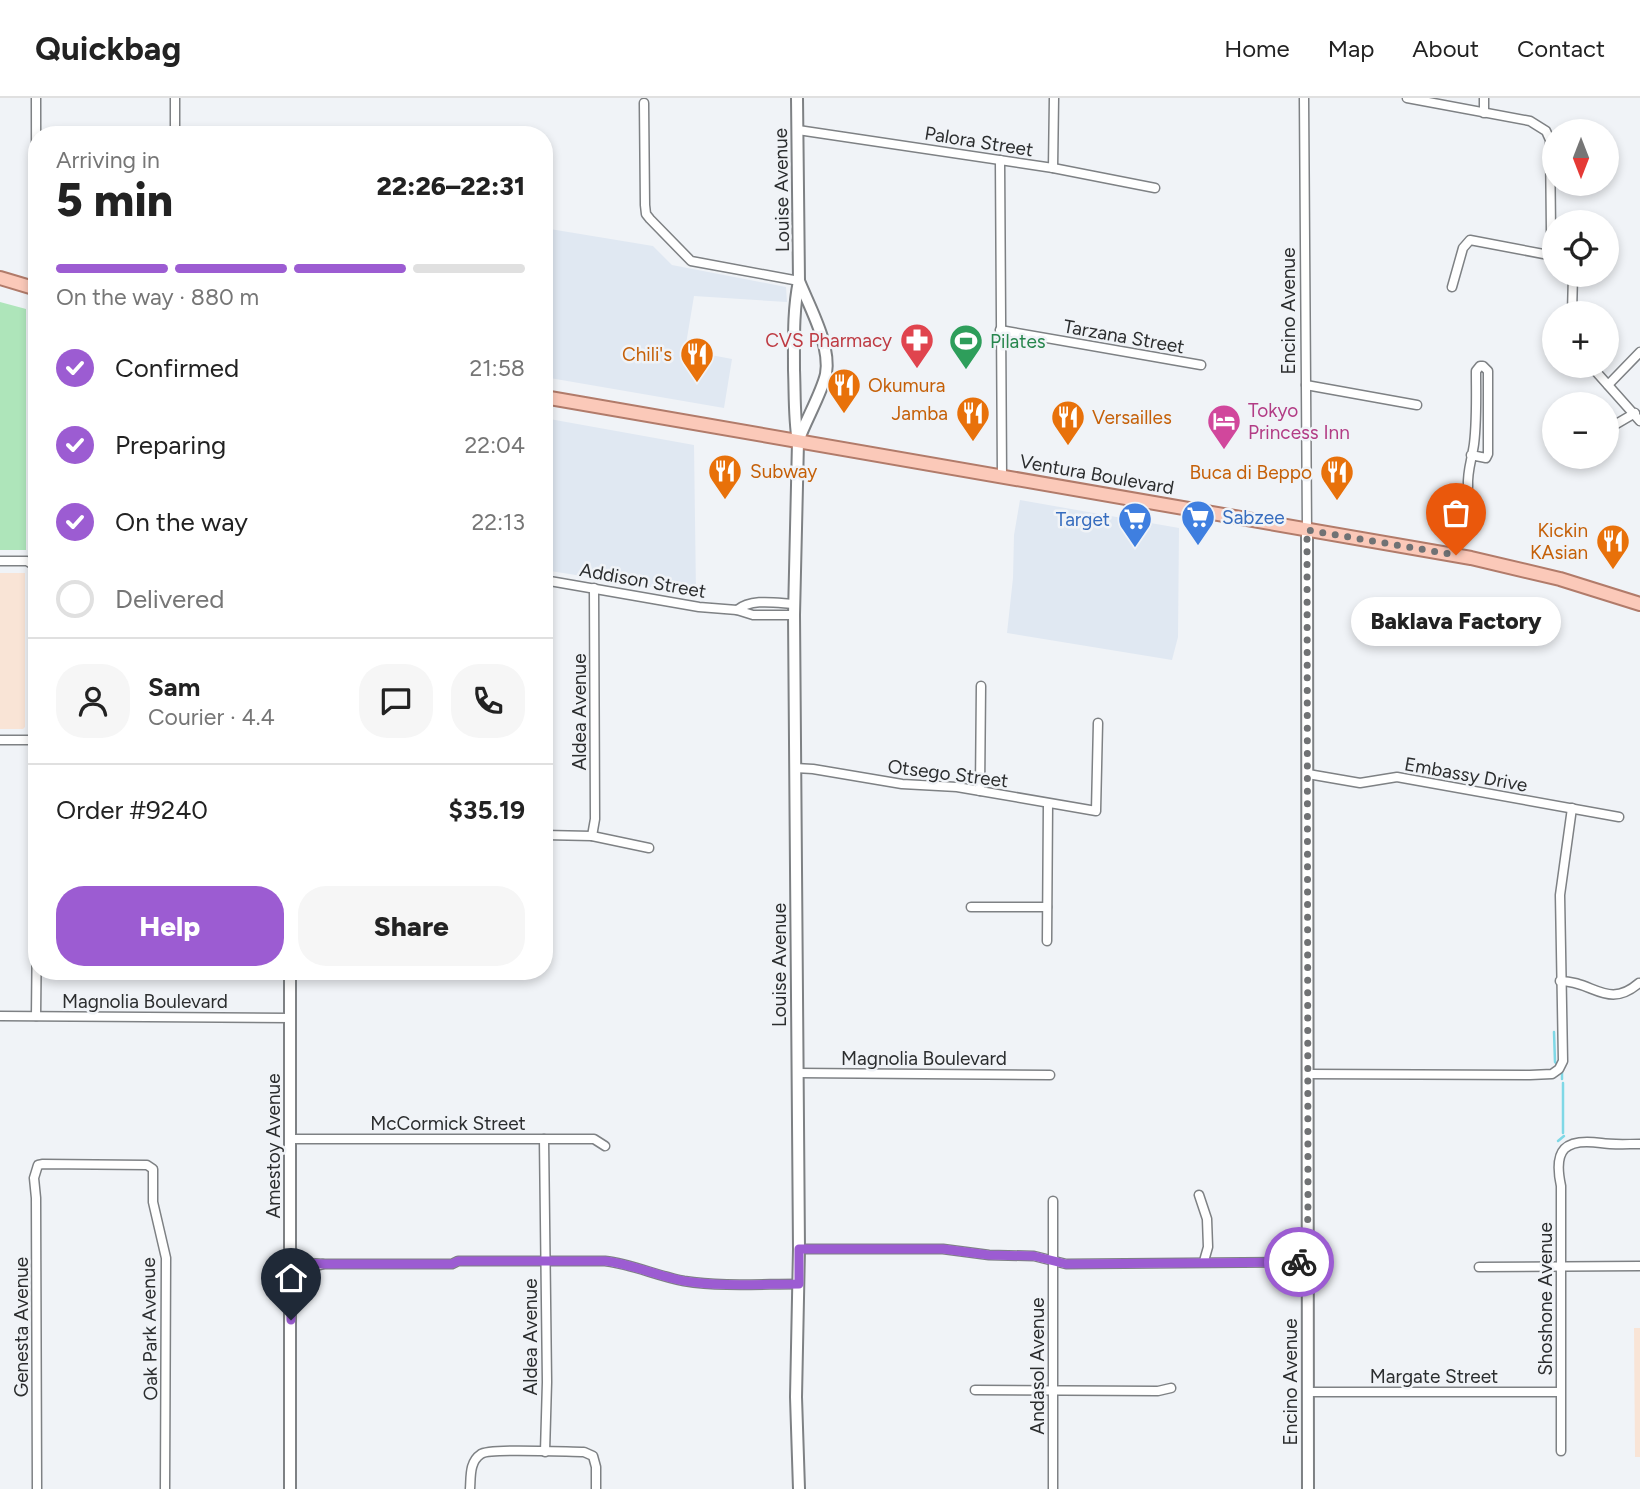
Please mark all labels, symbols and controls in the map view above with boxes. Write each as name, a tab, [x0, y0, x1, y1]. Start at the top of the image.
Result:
text: Quickbag	[35, 29, 181, 68]
text: Home	[1224, 34, 1290, 63]
text: Map	[1328, 34, 1374, 63]
text: About	[1412, 34, 1479, 63]
text: Contact	[1517, 34, 1605, 63]
north arrow	[1542, 119, 1619, 196]
map controls	[1542, 119, 1619, 469]
street label: Palora Street	[923, 122, 1035, 161]
street label: Louise Avenue	[769, 128, 794, 252]
text: Arriving in	[56, 146, 160, 174]
text: 22:26–22:31	[377, 170, 525, 202]
text: 5 min	[56, 172, 173, 228]
button: locate	[1542, 210, 1619, 287]
street label: Encino Avenue	[1277, 247, 1300, 375]
text: On the way · 880 m	[56, 283, 259, 311]
button: +	[1542, 301, 1619, 378]
street label: Tarzana Street	[1062, 315, 1186, 358]
pharmacy icon: CVS Pharmacy	[898, 321, 936, 370]
sports icon: Pilates	[947, 322, 985, 371]
place label: CVS Pharmacy	[765, 329, 892, 352]
place label: Pilates	[990, 330, 1046, 353]
restaurant icon: Chili's	[678, 335, 716, 384]
place label: Chili's	[622, 343, 672, 366]
icon: check	[56, 349, 94, 387]
text: Confirmed	[115, 352, 239, 384]
text: 21:58	[469, 354, 525, 382]
restaurant icon: Okumura	[825, 366, 863, 415]
place label: Okumura	[868, 374, 945, 397]
button: −	[1542, 392, 1619, 469]
restaurant icon: Jamba	[954, 394, 992, 443]
restaurant icon: Versailles	[1049, 398, 1087, 447]
place label: Tokyo Princess Inn	[1248, 399, 1350, 444]
place label: Jamba	[892, 402, 948, 425]
hotel icon: Tokyo Princess Inn	[1205, 402, 1243, 451]
place label: Versailles	[1092, 406, 1172, 429]
icon: check	[56, 426, 94, 464]
text: Preparing	[115, 429, 226, 461]
text: 22:04	[464, 431, 525, 459]
street label: Ventura Boulevard	[1018, 450, 1176, 499]
restaurant icon: Subway	[706, 452, 744, 501]
restaurant icon: Buca di Beppo	[1318, 453, 1356, 502]
place label: Subway	[750, 460, 817, 483]
place label: Buca di Beppo	[1189, 461, 1312, 484]
pin	[1426, 483, 1486, 555]
icon: bag	[1437, 494, 1475, 532]
supermarket icon: Sabzee	[1179, 498, 1217, 547]
supermarket icon: Target	[1116, 500, 1154, 549]
icon: check	[56, 503, 94, 541]
text: On the way	[115, 506, 248, 538]
place label: Sabzee	[1222, 506, 1285, 529]
text: 22:13	[471, 508, 525, 536]
place label: Target	[1056, 508, 1110, 531]
place label: Kickin KAsian	[1530, 519, 1588, 564]
restaurant icon: Kickin KAsian	[1594, 522, 1632, 571]
street label: Addison Street	[578, 558, 708, 603]
text: Delivered	[115, 583, 224, 615]
callout: Baklava Factory	[1351, 597, 1561, 646]
text: Baklava Factory	[1370, 607, 1542, 635]
street label: Aldea Avenue	[568, 653, 591, 771]
button: person	[56, 664, 130, 738]
button: chat	[359, 664, 433, 738]
button: phone	[451, 664, 525, 738]
text: Sam	[148, 671, 200, 703]
text: Courier · 4.4	[148, 703, 275, 731]
street label: Embassy Drive	[1403, 752, 1529, 797]
street label: Otsego Street	[886, 755, 1010, 792]
text: Order #9240	[56, 794, 208, 826]
text: $35.19	[449, 794, 525, 826]
button: Help	[56, 886, 284, 966]
button: Share	[298, 886, 525, 966]
street label: Louise Avenue	[768, 903, 791, 1027]
street label: Magnolia Boulevard	[62, 990, 228, 1013]
street label: Magnolia Boulevard	[841, 1047, 1007, 1070]
street label: Amestoy Avenue	[262, 1073, 285, 1219]
street label: McCormick Street	[370, 1112, 526, 1135]
street label: Shoshone Avenue	[1534, 1222, 1557, 1376]
courier	[1264, 1227, 1334, 1297]
icon: bike	[1280, 1243, 1318, 1281]
pin	[261, 1248, 321, 1320]
street label: Genesta Avenue	[10, 1257, 33, 1397]
street label: Oak Park Avenue	[137, 1257, 162, 1401]
icon: home	[272, 1259, 310, 1297]
street label: Aldea Avenue	[519, 1278, 542, 1396]
street label: Andasol Avenue	[1026, 1297, 1049, 1435]
street label: Encino Avenue	[1279, 1318, 1302, 1446]
street label: Margate Street	[1370, 1365, 1498, 1388]

